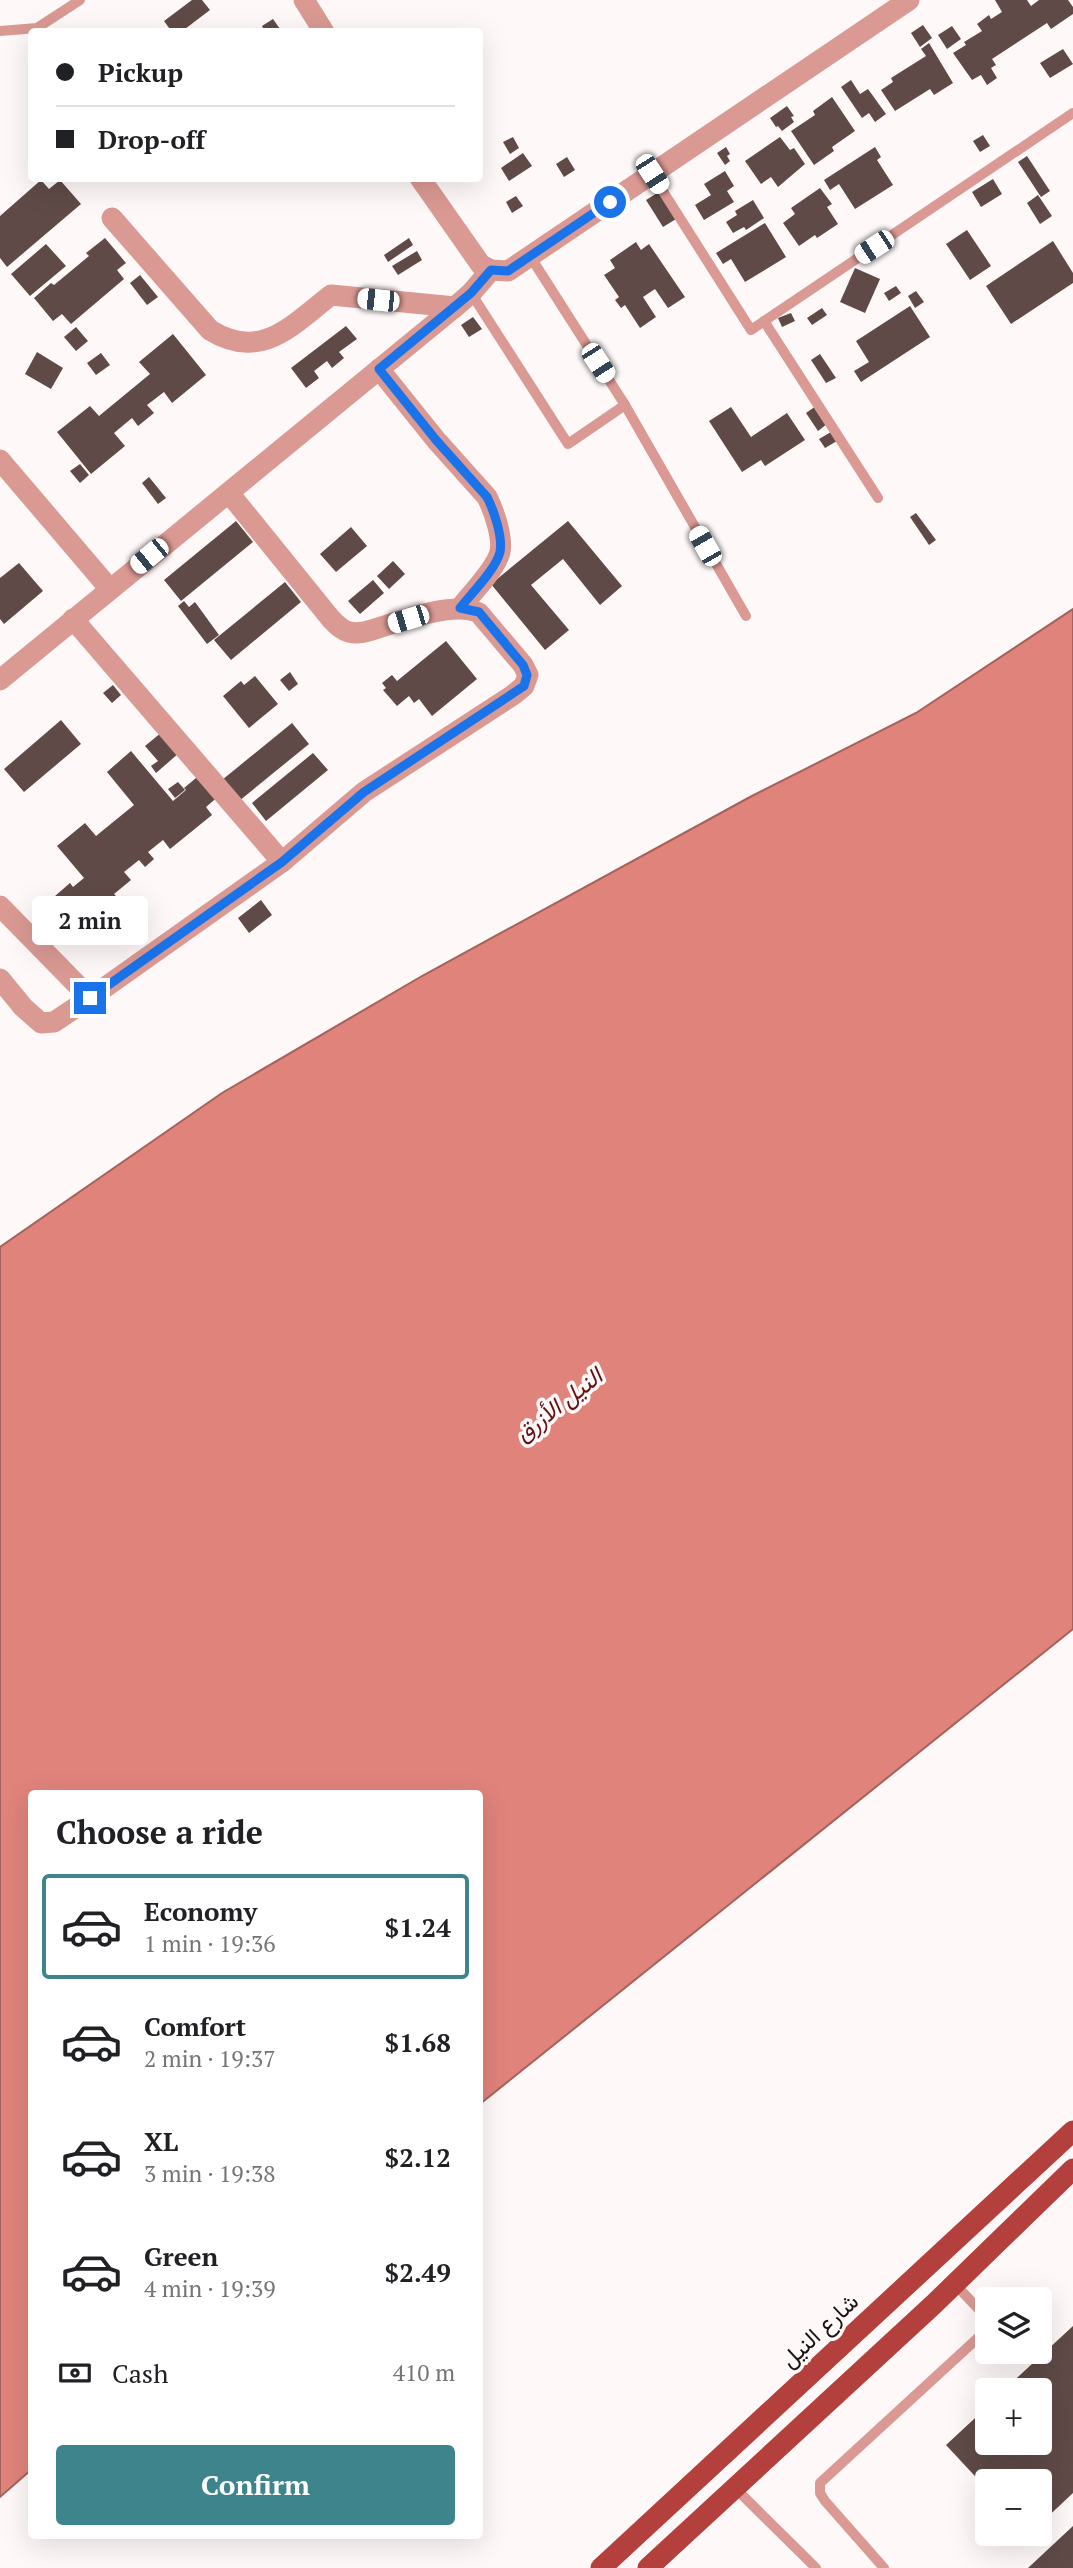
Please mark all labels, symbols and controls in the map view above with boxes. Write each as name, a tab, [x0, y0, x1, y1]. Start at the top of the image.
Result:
text: Pickup	[98, 55, 183, 89]
text: Drop-off	[98, 122, 205, 156]
car	[632, 151, 673, 197]
route start	[594, 186, 626, 218]
car	[851, 227, 898, 267]
car	[357, 287, 400, 313]
car	[578, 340, 619, 386]
car	[686, 523, 725, 569]
car	[127, 535, 172, 577]
car	[385, 603, 432, 635]
callout: 2 min	[32, 897, 148, 946]
text: 2 min	[59, 905, 121, 936]
route end	[74, 982, 106, 1014]
water label: النيل الأزرق	[507, 1358, 610, 1448]
text: Choose a ride	[56, 1811, 263, 1853]
text: Economy	[144, 1894, 257, 1928]
icon: car	[60, 1895, 123, 1958]
text: $1.24	[385, 1910, 451, 1944]
text: 1 min · 19:36	[144, 1928, 276, 1959]
text: Comfort	[144, 2009, 246, 2043]
icon: car	[60, 2010, 123, 2073]
text: $1.68	[385, 2025, 451, 2059]
text: 2 min · 19:37	[144, 2043, 276, 2074]
text: XL	[144, 2124, 178, 2158]
icon: car	[60, 2125, 123, 2188]
text: $2.12	[385, 2140, 451, 2174]
text: 3 min · 19:38	[144, 2158, 276, 2189]
text: Green	[144, 2239, 218, 2273]
icon: car	[60, 2240, 123, 2303]
text: $2.49	[385, 2255, 451, 2289]
text: 4 min · 19:39	[144, 2273, 276, 2304]
street label: شارع النيل	[773, 2286, 865, 2375]
map controls	[975, 2287, 1052, 2546]
button: layers	[975, 2287, 1052, 2364]
icon: cash	[56, 2354, 94, 2392]
text: Cash	[112, 2356, 168, 2390]
text: 410 m	[393, 2357, 455, 2388]
button: +	[975, 2378, 1052, 2455]
button: Confirm	[56, 2445, 455, 2525]
button: −	[975, 2469, 1052, 2546]

